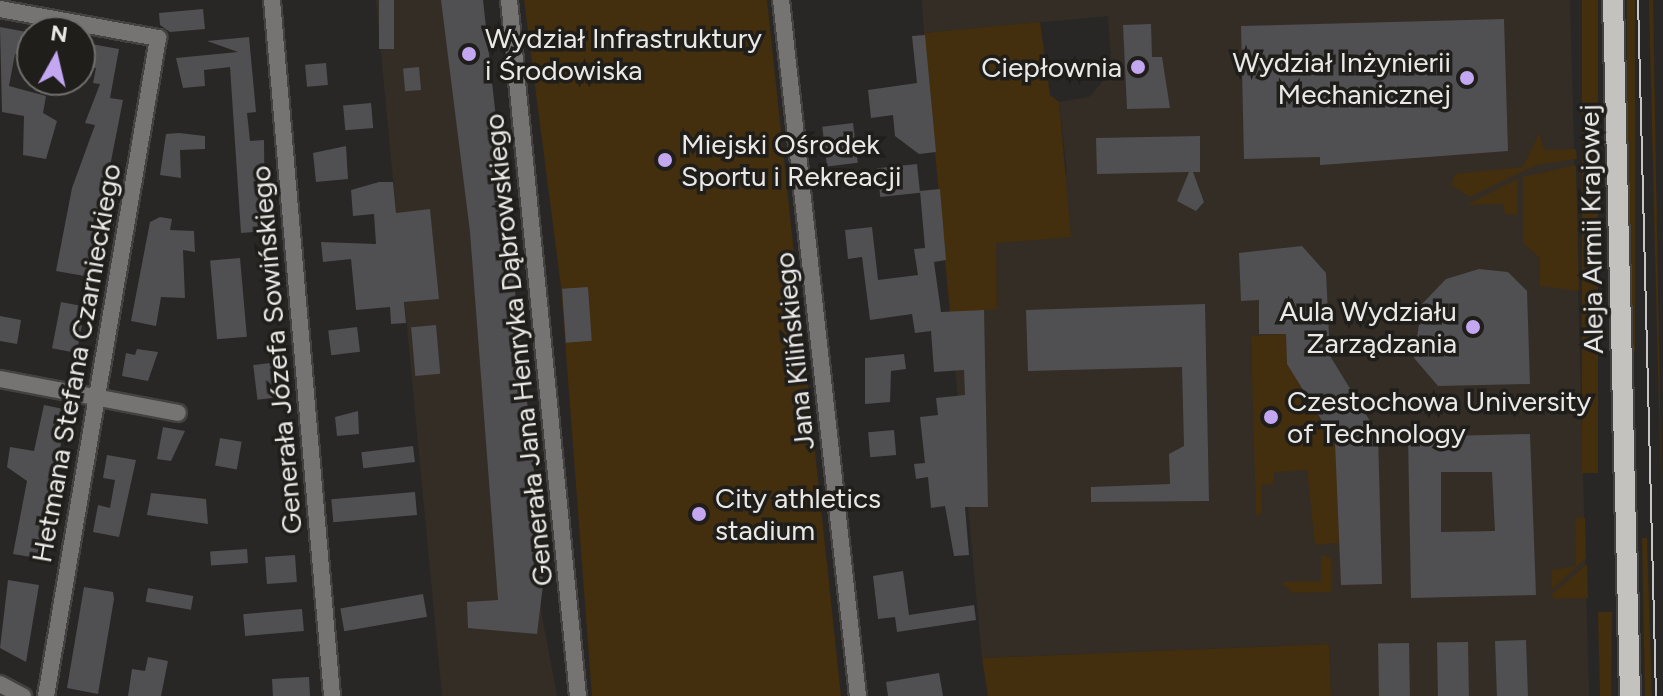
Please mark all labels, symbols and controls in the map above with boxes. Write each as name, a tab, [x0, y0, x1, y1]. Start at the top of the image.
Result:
north arrow	[16, 16, 96, 96]
text: N	[49, 19, 69, 48]
place label: Wydział Infrastruktury i Środowiska	[485, 21, 762, 87]
marker: Wydział Infrastruktury i Środowiska	[460, 45, 478, 63]
place label: Wydział Inżynierii Mechanicznej	[1232, 45, 1451, 111]
place label: Ciepłownia	[981, 50, 1122, 84]
marker: Ciepłownia	[1129, 58, 1147, 76]
marker: Wydział Inżynierii Mechanicznej	[1458, 69, 1476, 87]
street label: Aleja Armii Krajowej	[1572, 104, 1610, 354]
street label: Generała Jana Henryka Dąbrowskiego	[476, 112, 560, 588]
place label: Miejski Ośrodek Sportu i Rekreacji	[681, 127, 902, 193]
marker: Miejski Ośrodek Sportu i Rekreacji	[656, 151, 674, 169]
street label: Hetmana Stefana Czarnieckiego	[24, 161, 128, 565]
street label: Generała Józefa Sowińskiego	[243, 164, 309, 536]
street label: Jana Kilińskiego	[767, 251, 821, 451]
place label: Aula Wydziału Zarządzania	[1279, 294, 1457, 360]
marker: Aula Wydziału Zarządzania	[1464, 318, 1482, 336]
place label: Czestochowa University of Technology	[1287, 384, 1591, 450]
marker: Czestochowa University of Technology	[1262, 408, 1280, 426]
place label: City athletics stadium	[715, 481, 881, 547]
marker: City athletics stadium	[690, 505, 708, 523]

